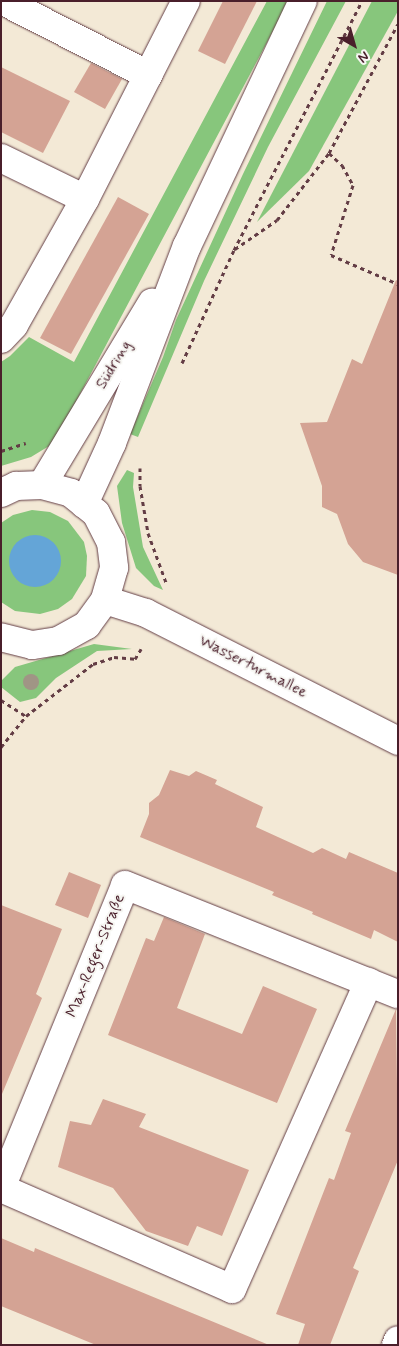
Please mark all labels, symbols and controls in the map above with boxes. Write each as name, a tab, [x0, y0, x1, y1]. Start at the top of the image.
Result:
north arrow	[329, 20, 379, 70]
text: N	[354, 47, 372, 67]
street label: Südring	[92, 337, 136, 393]
street label: Wasserturmallee	[196, 632, 310, 702]
street label: Max-Reger-Straße	[63, 892, 129, 1020]

